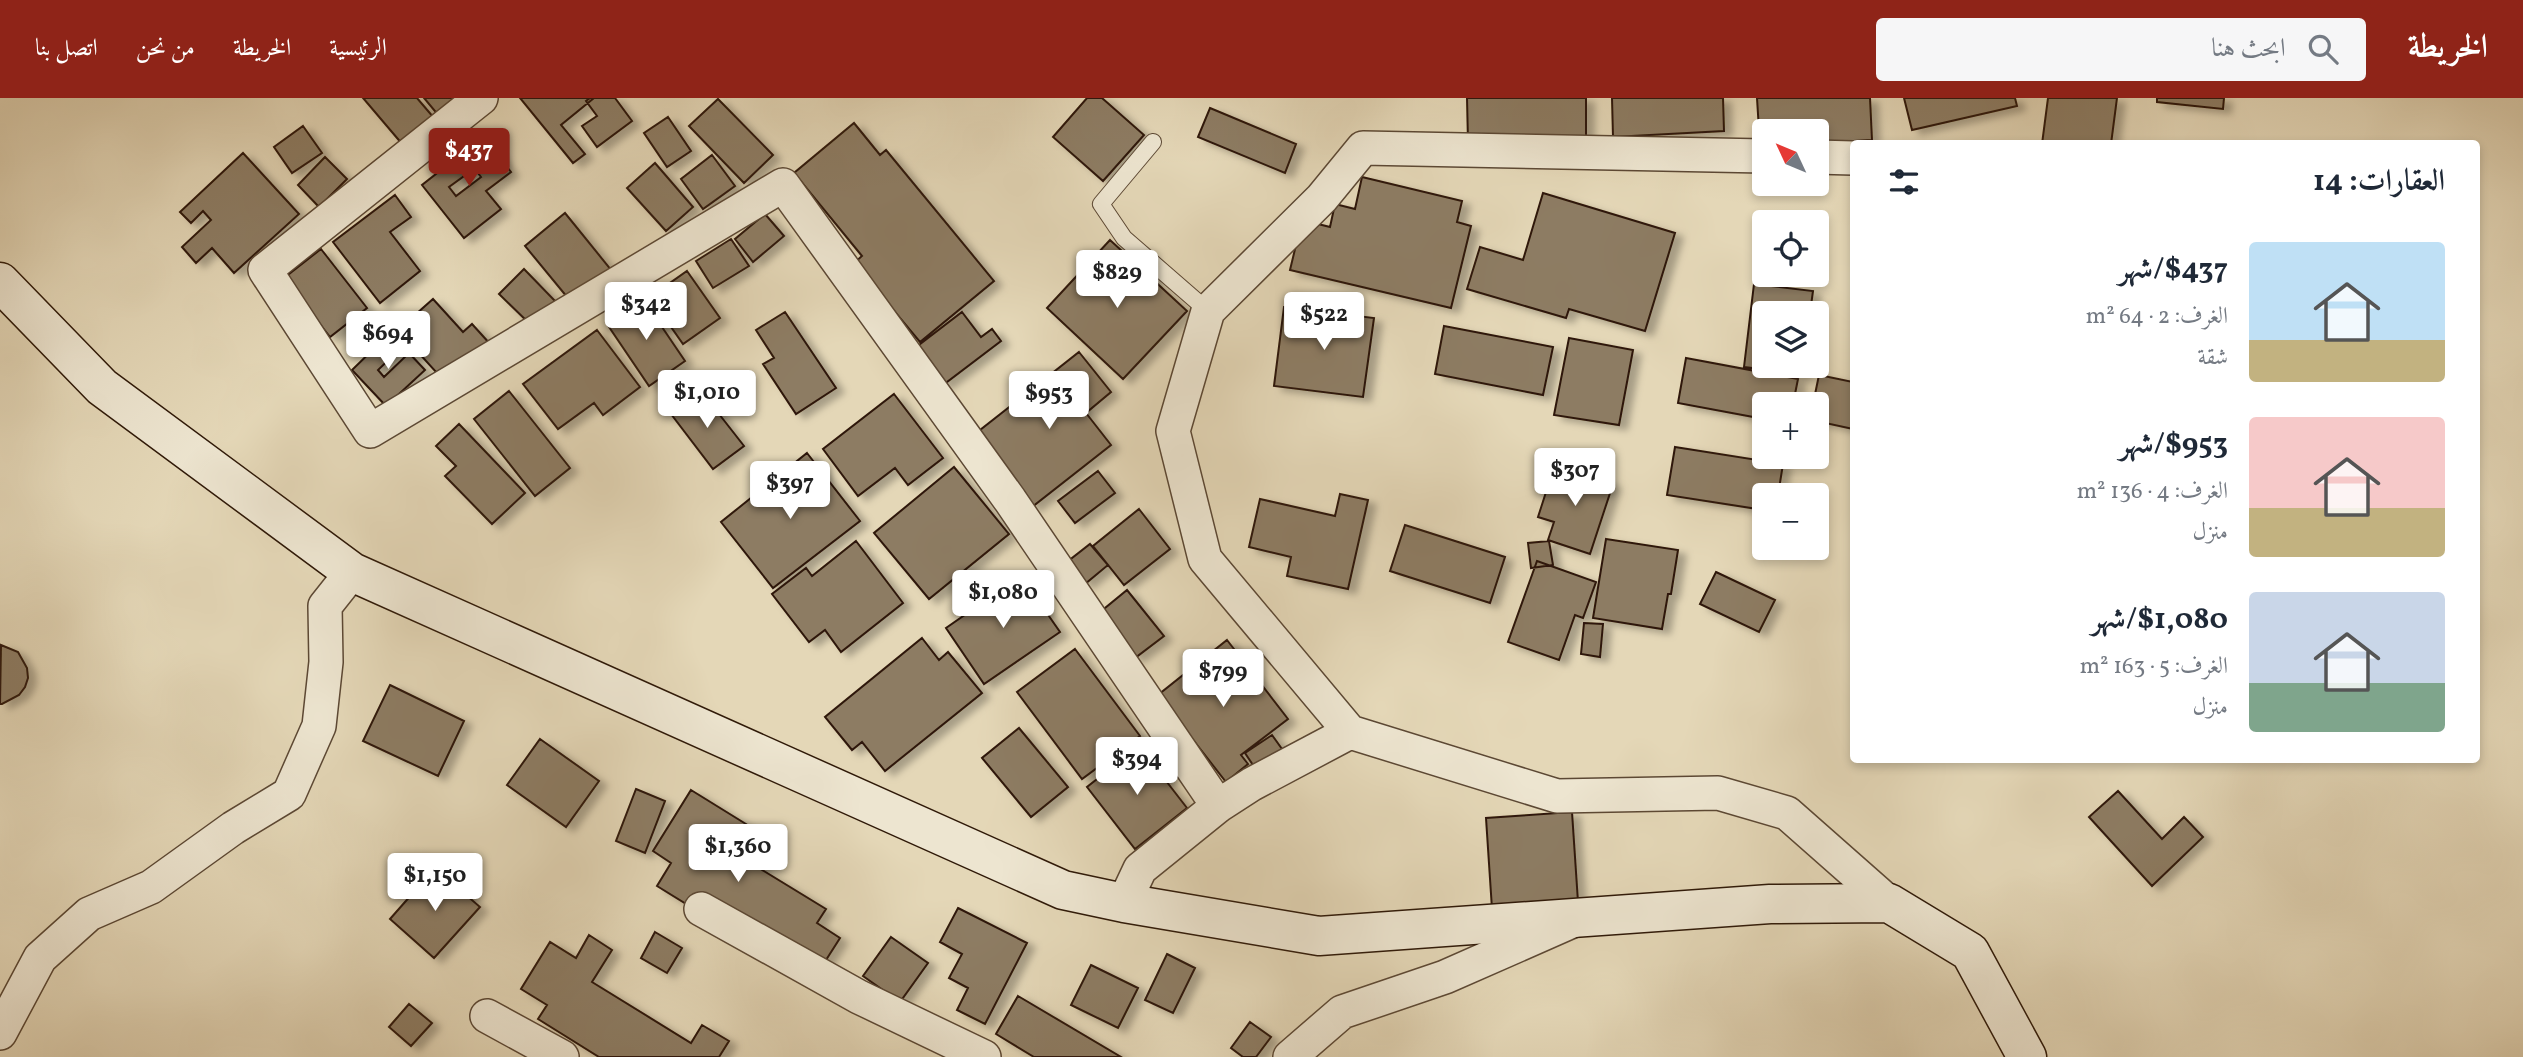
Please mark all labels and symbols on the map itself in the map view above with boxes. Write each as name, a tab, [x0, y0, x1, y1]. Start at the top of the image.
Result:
north arrow	[1752, 119, 1829, 196]
pin: $437	[428, 129, 510, 188]
pin: $829	[1076, 250, 1158, 310]
pin: $342	[605, 282, 687, 342]
pin: $522	[1283, 292, 1365, 352]
pin: $694	[347, 312, 429, 371]
pin: $1,010	[650, 370, 764, 430]
pin: $953	[1008, 372, 1090, 431]
pin: $307	[1534, 448, 1616, 508]
pin: $397	[749, 462, 831, 521]
pin: $1,080	[946, 570, 1060, 630]
pin: $799	[1182, 650, 1264, 709]
pin: $394	[1096, 738, 1178, 797]
pin: $1,360	[681, 824, 795, 884]
pin: $1,150	[378, 854, 492, 913]

